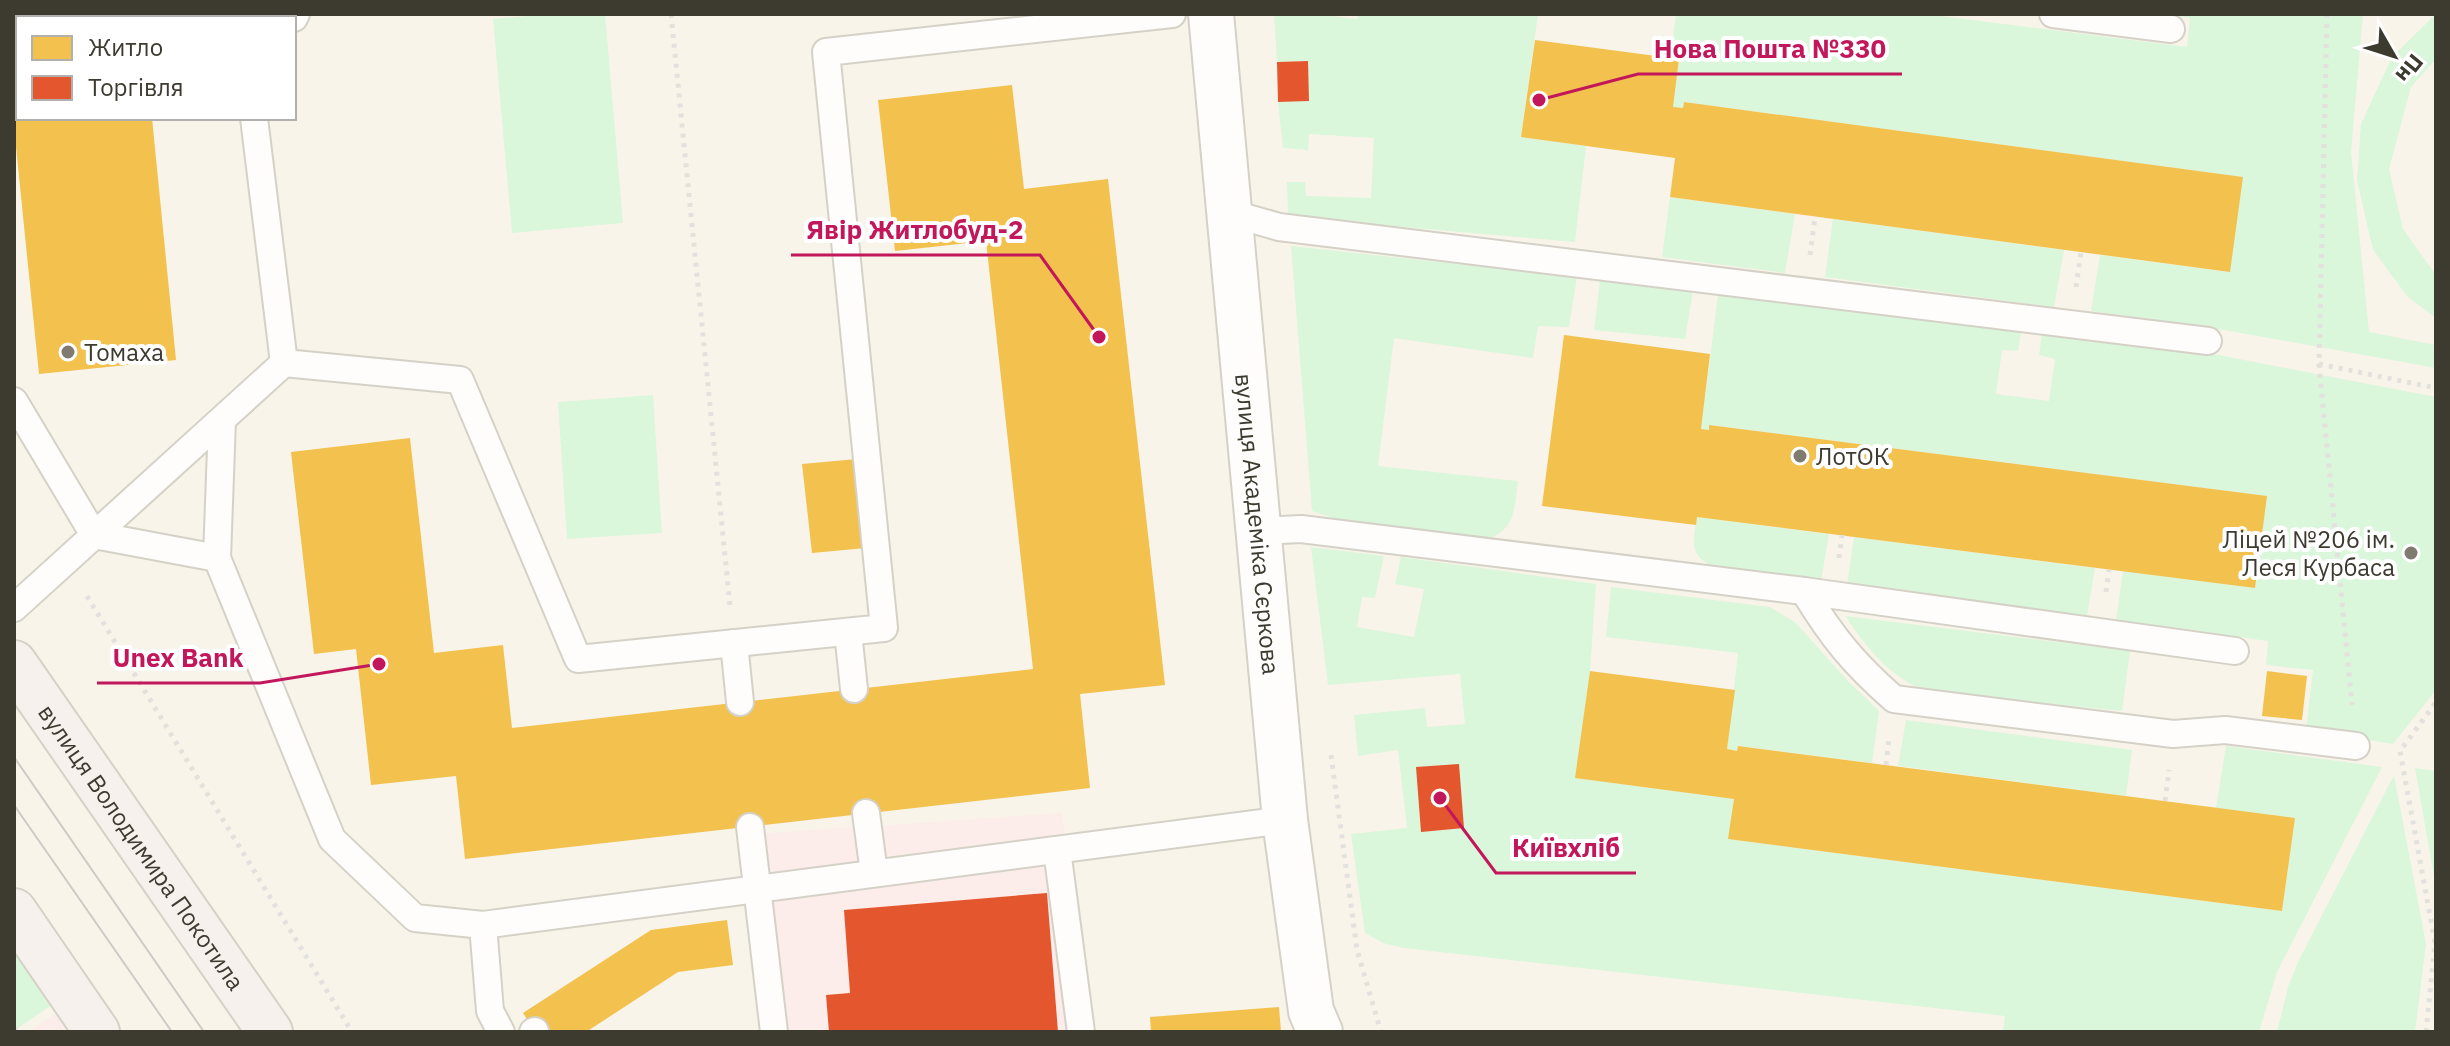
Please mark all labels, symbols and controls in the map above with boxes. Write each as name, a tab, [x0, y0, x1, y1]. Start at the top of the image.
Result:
legend	[16, 16, 296, 120]
north arrow	[2354, 16, 2434, 96]
callout: Нова Пошта №330	[1638, 24, 1902, 74]
text: Житло	[88, 31, 163, 63]
text: Нова Пошта №330	[1654, 31, 1886, 65]
text: Пн	[2390, 48, 2430, 89]
text: Торгівля	[88, 71, 184, 103]
callout: Явір Житлобуд-2	[791, 205, 1040, 255]
text: Явір Житлобуд-2	[806, 212, 1024, 246]
place label: Томаха	[84, 336, 164, 368]
marker: Томаха	[59, 343, 77, 361]
street label: вулиця Академіка Сєркова	[1228, 372, 1288, 676]
place label: ЛотОК	[1816, 440, 1890, 472]
marker: ЛотОК	[1791, 447, 1809, 465]
place label: Ліцей №206 ім. Леся Курбаса	[2222, 523, 2395, 583]
marker: Ліцей №206 ім. Леся Курбаса	[2402, 544, 2420, 562]
callout: Unex Bank	[97, 633, 260, 683]
text: Unex Bank	[112, 640, 244, 674]
street label: вулиця Володимира Покотила	[31, 698, 252, 996]
callout: Київхліб	[1496, 823, 1636, 873]
text: Київхліб	[1512, 830, 1620, 864]

